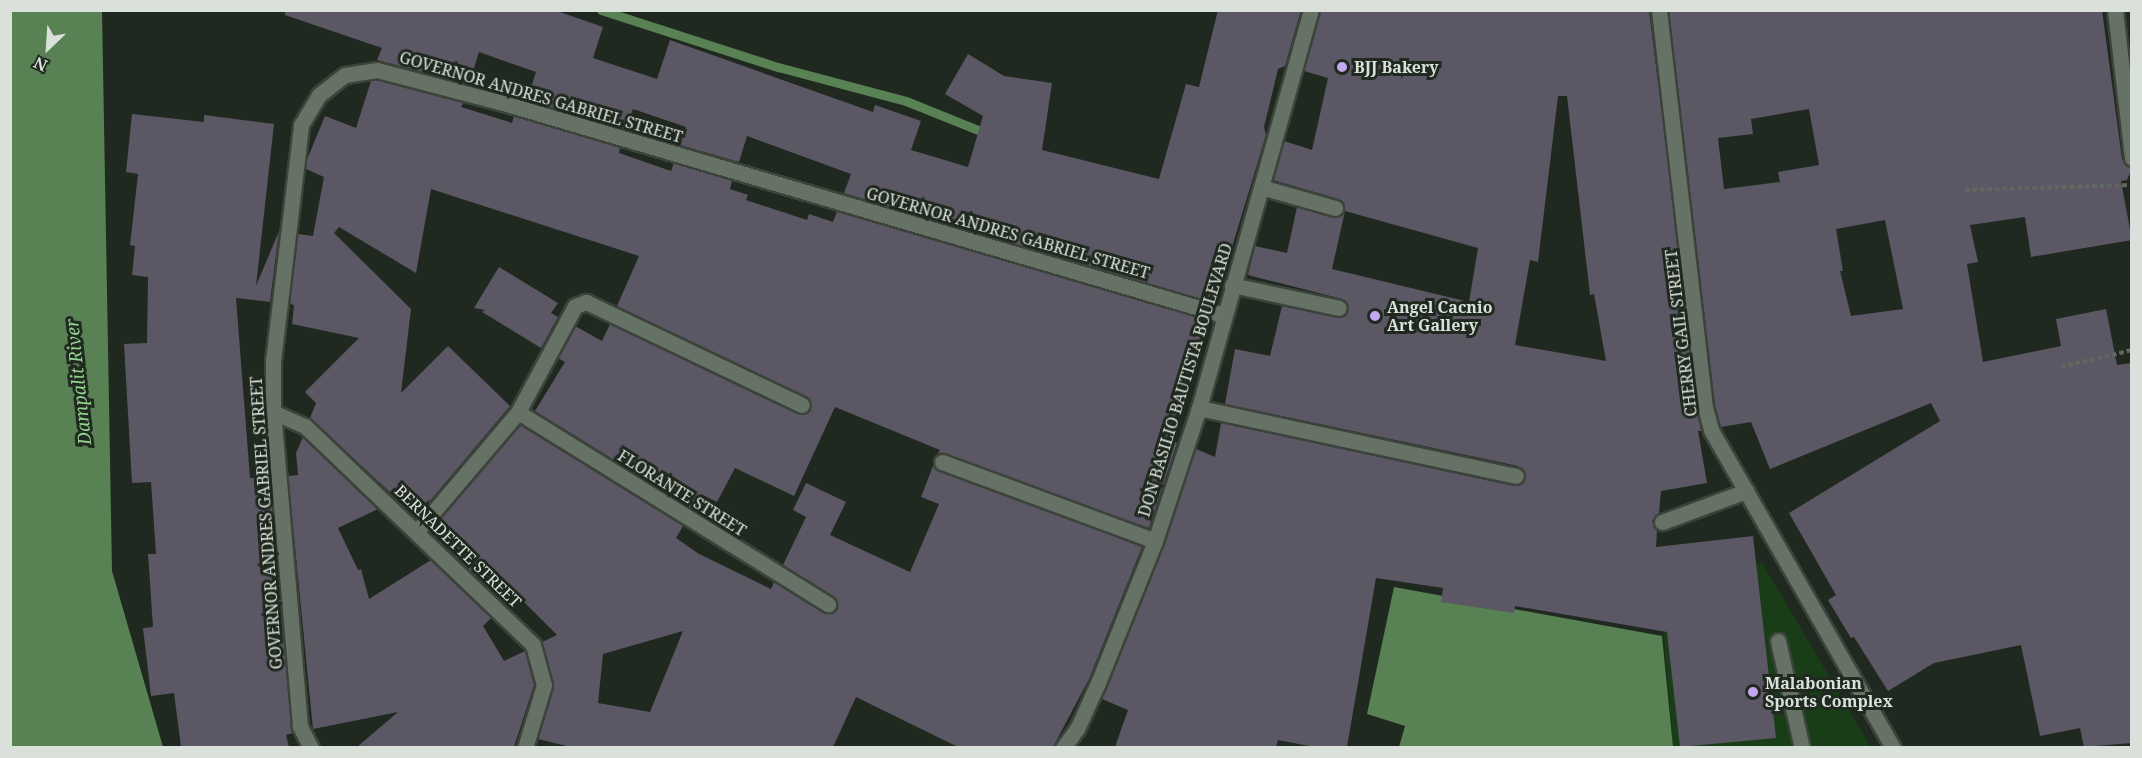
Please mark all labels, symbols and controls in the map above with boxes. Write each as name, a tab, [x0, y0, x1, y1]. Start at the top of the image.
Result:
north arrow	[18, 18, 78, 78]
street label: GOVERNOR ANDRES GABRIEL STREET	[397, 47, 685, 147]
text: N	[30, 52, 51, 77]
place label: BJJ Bakery	[1354, 57, 1439, 77]
marker: BJJ Bakery	[1335, 60, 1349, 74]
street label: GOVERNOR ANDRES GABRIEL STREET	[864, 183, 1152, 283]
street label: DON BASILIO BAUTISTA BOULEVARD	[1134, 241, 1236, 519]
street label: CHERRY GAIL STREET	[1661, 248, 1701, 418]
place label: Angel Cacnio Art Gallery	[1387, 297, 1492, 335]
marker: Angel Cacnio Art Gallery	[1368, 309, 1382, 323]
water label: Dampalit River	[61, 318, 95, 446]
street label: GOVERNOR ANDRES GABRIEL STREET	[246, 376, 286, 670]
street label: FLORANTE STREET	[614, 446, 750, 540]
street label: BERNADETTE STREET	[391, 481, 525, 611]
place label: Malabonian Sports Complex	[1765, 673, 1893, 711]
marker: Malabonian Sports Complex	[1746, 685, 1760, 699]

